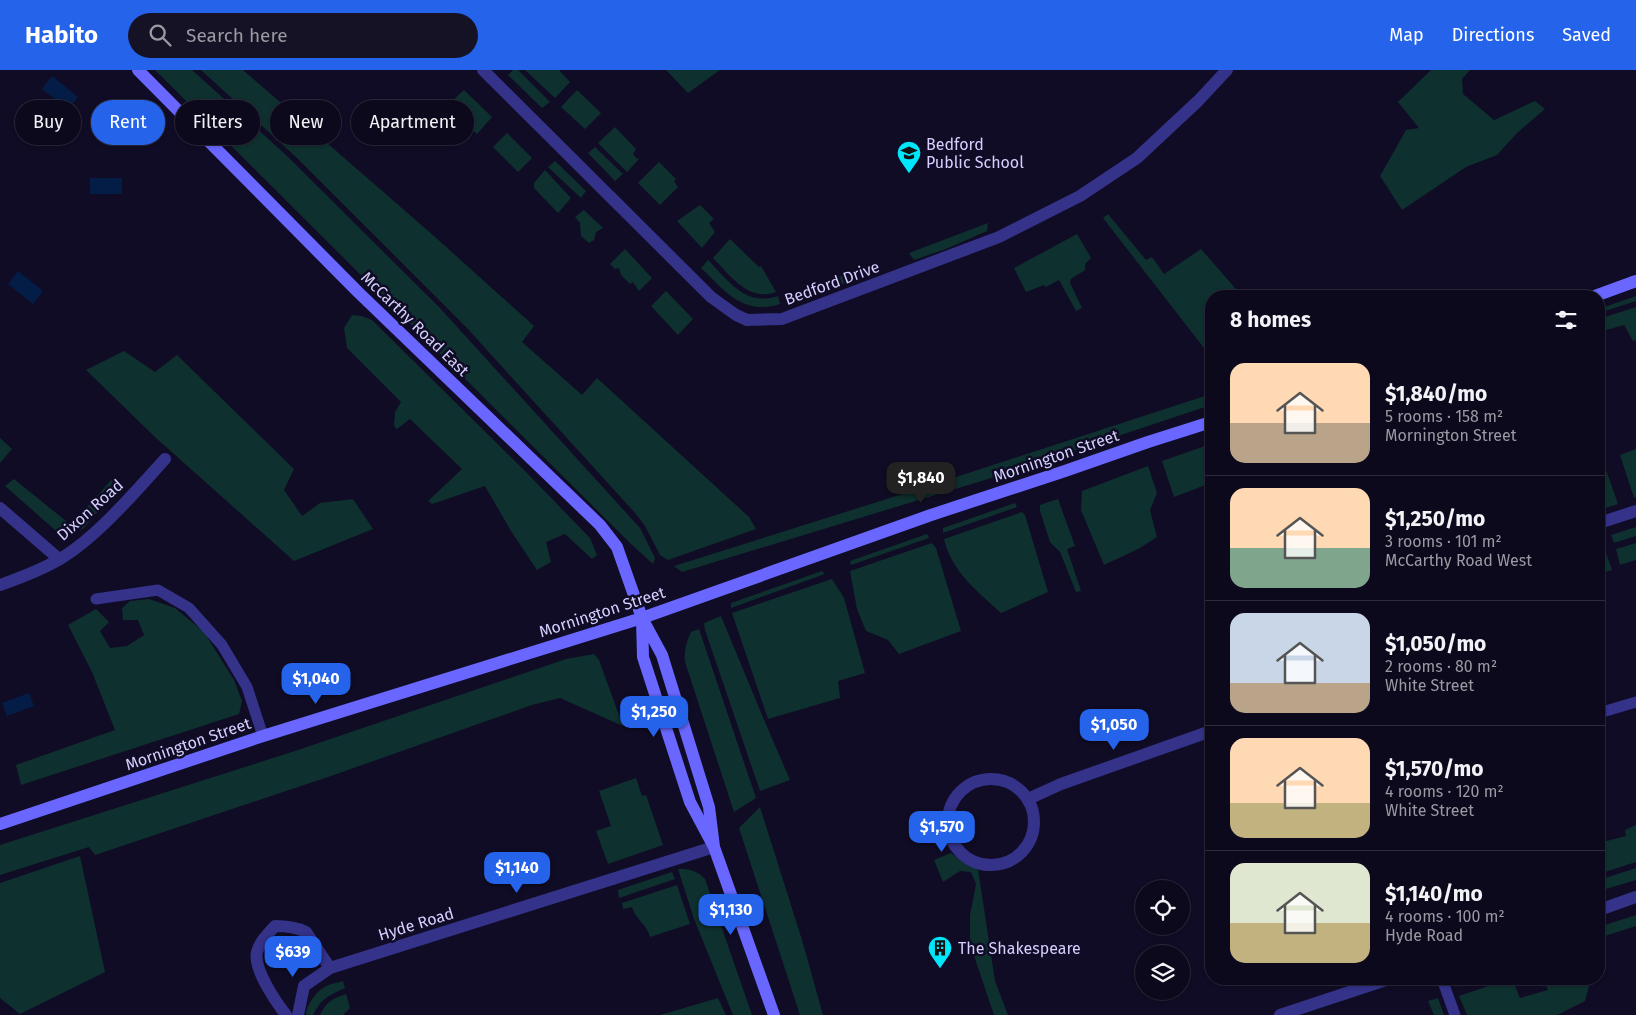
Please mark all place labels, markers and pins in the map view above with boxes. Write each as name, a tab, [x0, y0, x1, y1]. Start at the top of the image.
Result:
place label: Bedford Public School	[926, 135, 1024, 172]
school or university icon: Bedford Public School	[896, 140, 922, 174]
pin: $1,840	[880, 462, 962, 504]
pin: $1,040	[275, 662, 357, 705]
pin: $1,250	[613, 696, 695, 738]
pin: $1,050	[1073, 708, 1155, 751]
pin: $1,570	[901, 810, 983, 853]
pin: $1,140	[476, 852, 558, 894]
pin: $1,130	[690, 894, 772, 936]
building icon: The Shakespeare	[927, 935, 953, 969]
pin: $639	[263, 936, 323, 978]
place label: The Shakespeare	[958, 939, 1081, 958]

